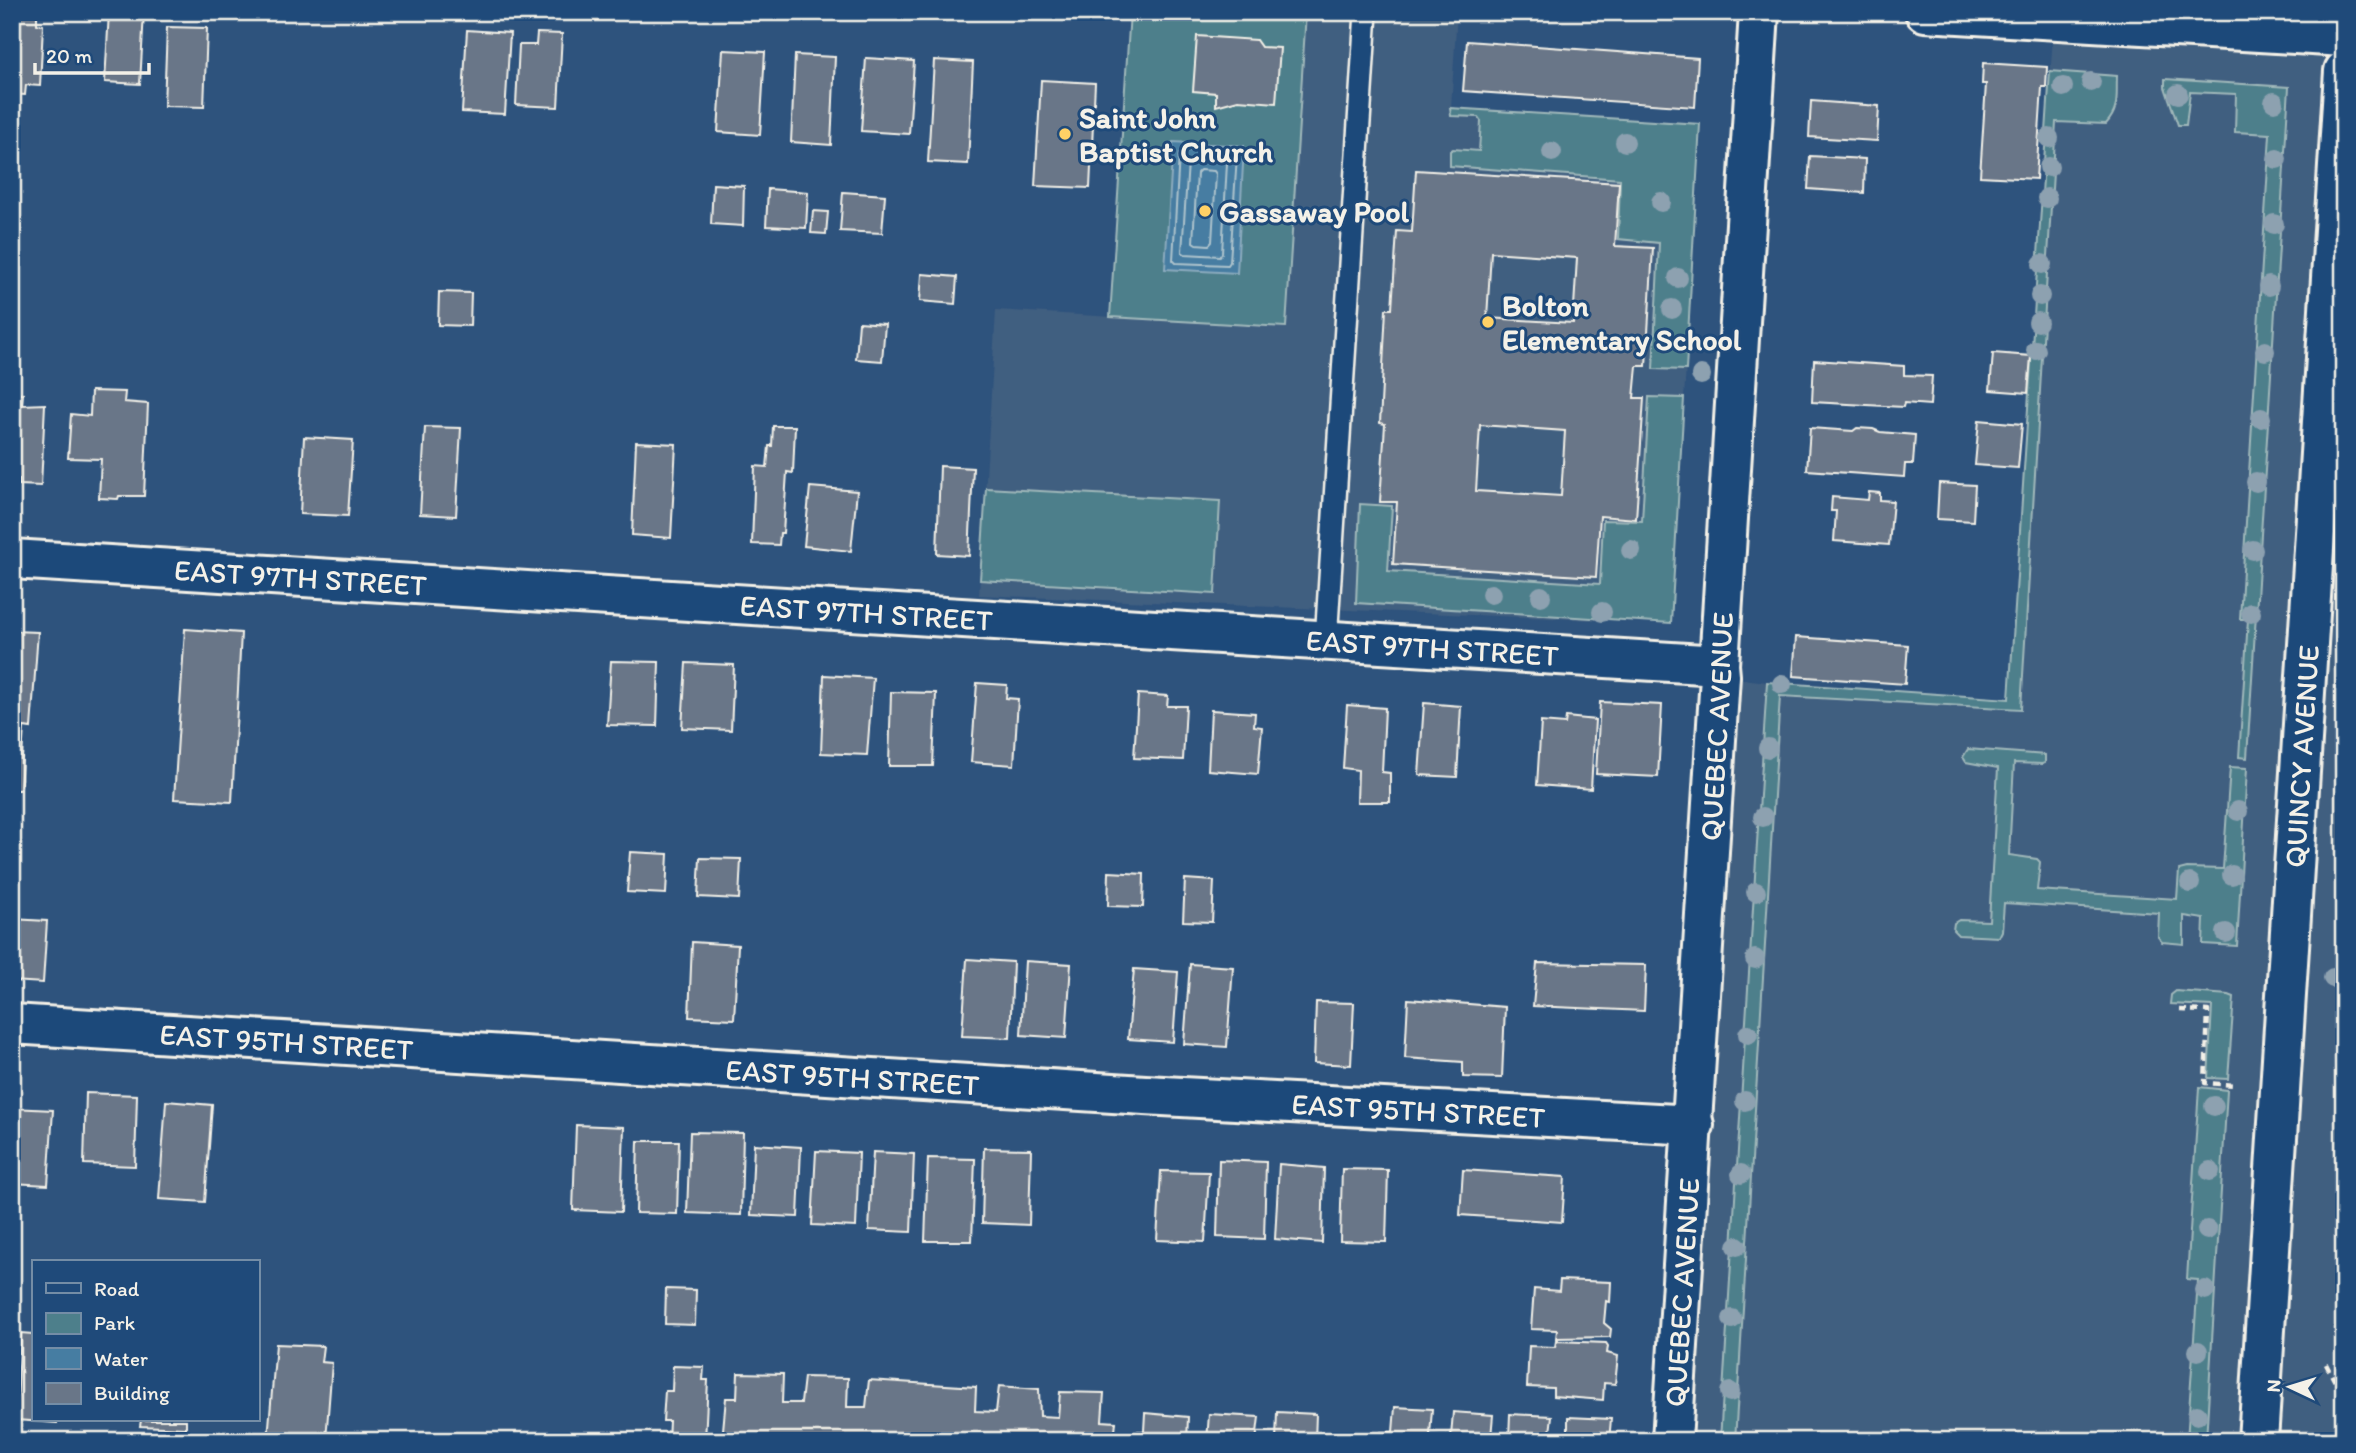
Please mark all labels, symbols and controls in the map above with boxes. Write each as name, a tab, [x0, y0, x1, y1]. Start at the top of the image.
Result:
scale bar	[35, 32, 149, 76]
text: 20 m	[46, 43, 93, 68]
place label: Saint John Baptist Church	[1079, 99, 1274, 170]
marker: Saint John Baptist Church	[1057, 126, 1073, 142]
place label: Gassaway Pool	[1219, 193, 1409, 230]
marker: Gassaway Pool	[1197, 203, 1213, 219]
place label: Bolton Elementary School	[1502, 287, 1742, 358]
marker: Bolton Elementary School	[1480, 314, 1496, 330]
street label: EAST 97TH STREET	[173, 551, 428, 603]
street label: EAST 97TH STREET	[739, 586, 994, 638]
street label: QUEBEC AVENUE	[1691, 611, 1741, 842]
street label: EAST 97TH STREET	[1305, 621, 1560, 674]
street label: QUINCY AVENUE	[2276, 644, 2326, 869]
street label: EAST 95TH STREET	[158, 1015, 415, 1068]
street label: EAST 95TH STREET	[724, 1050, 980, 1103]
street label: EAST 95TH STREET	[1290, 1085, 1546, 1135]
street label: QUEBEC AVENUE	[1656, 1177, 1707, 1408]
legend	[32, 1260, 259, 1422]
text: Road	[94, 1276, 140, 1301]
text: Park	[94, 1310, 136, 1335]
text: Water	[94, 1346, 148, 1371]
north arrow	[2254, 1352, 2324, 1422]
text: N	[2262, 1379, 2285, 1393]
text: Building	[94, 1380, 170, 1405]

